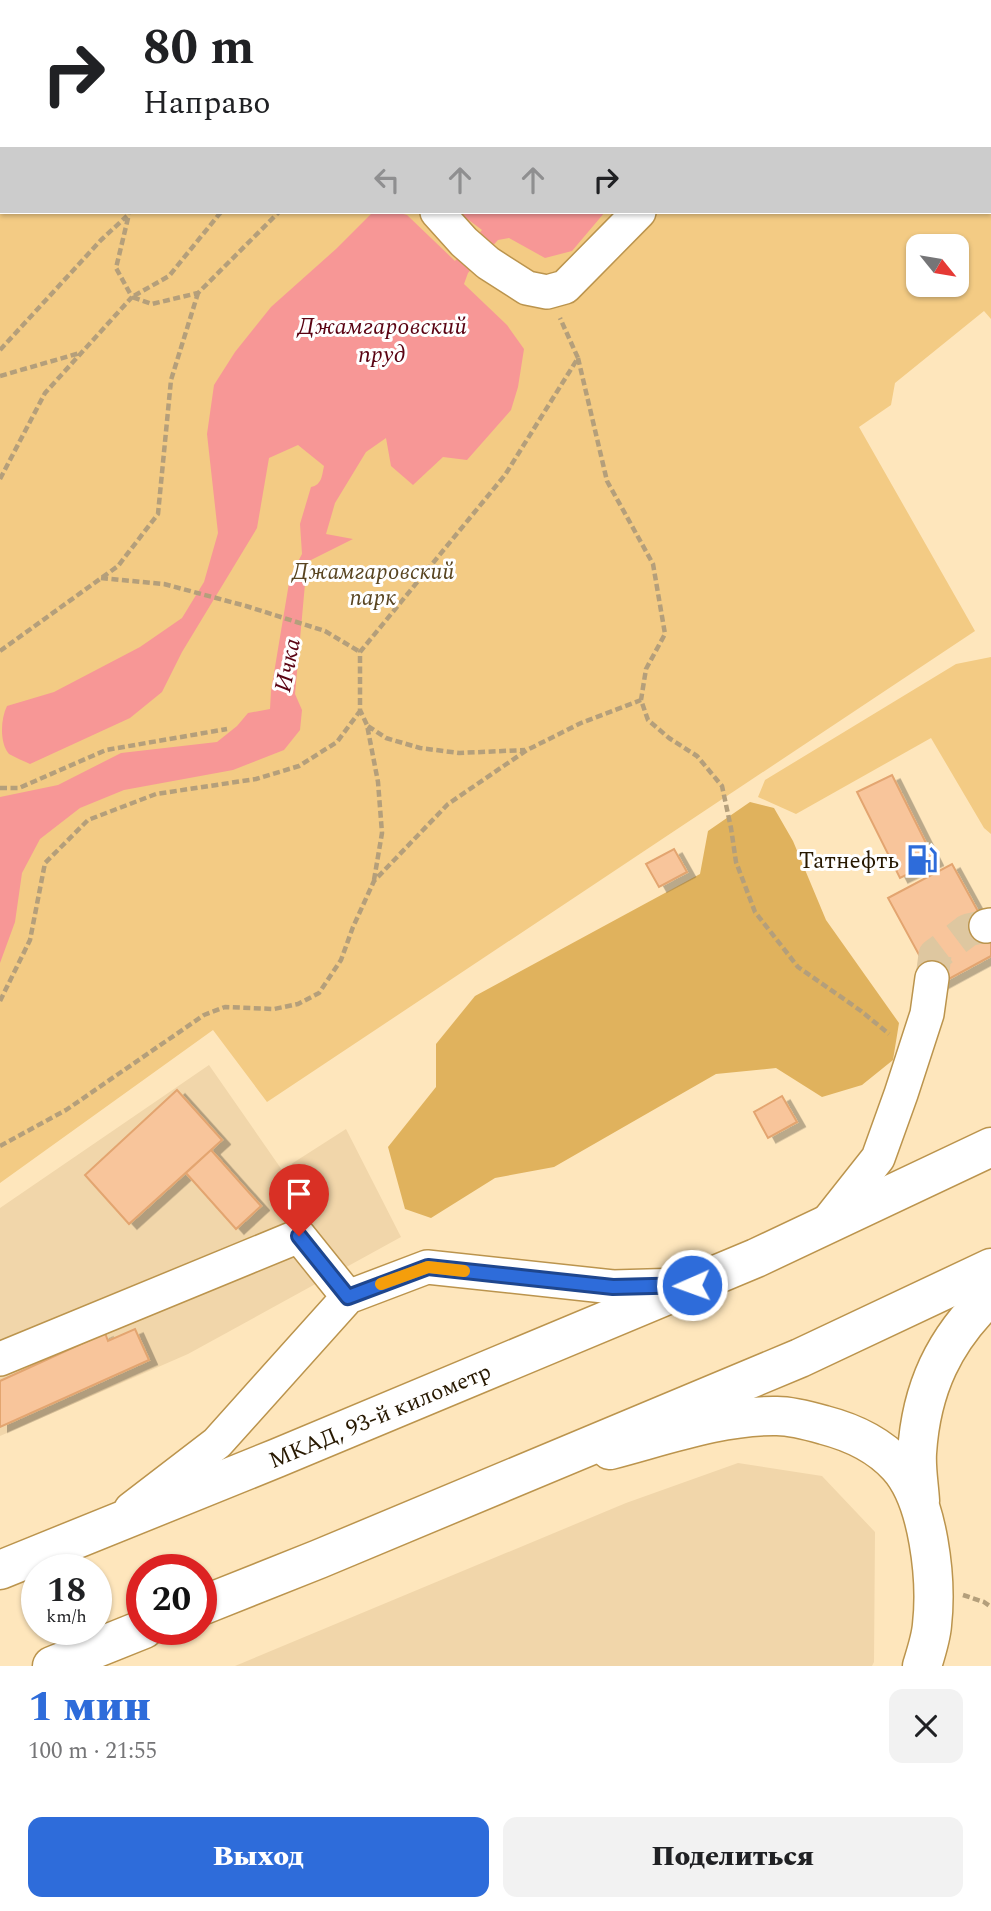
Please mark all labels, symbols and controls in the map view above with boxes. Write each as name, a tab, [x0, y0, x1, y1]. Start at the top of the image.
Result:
text: 80 m	[143, 11, 254, 86]
icon: right	[28, 28, 119, 119]
text: Направо	[143, 79, 270, 128]
icon: left	[368, 161, 406, 199]
icon: ahead	[441, 161, 479, 199]
icon: ahead	[514, 161, 552, 199]
icon: right	[587, 161, 625, 199]
north arrow	[906, 234, 970, 298]
map controls	[906, 234, 969, 297]
water label: Джамгаровский пруд	[296, 309, 467, 373]
park label: Джамгаровский парк	[291, 555, 454, 616]
water label: Ичка	[265, 635, 311, 695]
fuel station icon: Татнефть	[905, 843, 939, 877]
place label: Татнефть	[799, 844, 899, 879]
pin	[269, 1164, 329, 1236]
icon: arrive	[280, 1175, 318, 1213]
position arrow	[655, 1248, 729, 1322]
street label: МКАД, 93-й километр	[264, 1354, 497, 1479]
speed limit sign: 20	[126, 1554, 217, 1645]
text: 18	[47, 1564, 86, 1617]
text: km/h	[46, 1603, 87, 1630]
text: 1 мин	[28, 1676, 151, 1739]
button: close	[889, 1689, 963, 1763]
text: 100 m · 21:55	[28, 1734, 157, 1769]
button: Выход	[28, 1817, 489, 1897]
button: Поделиться	[503, 1817, 963, 1897]

